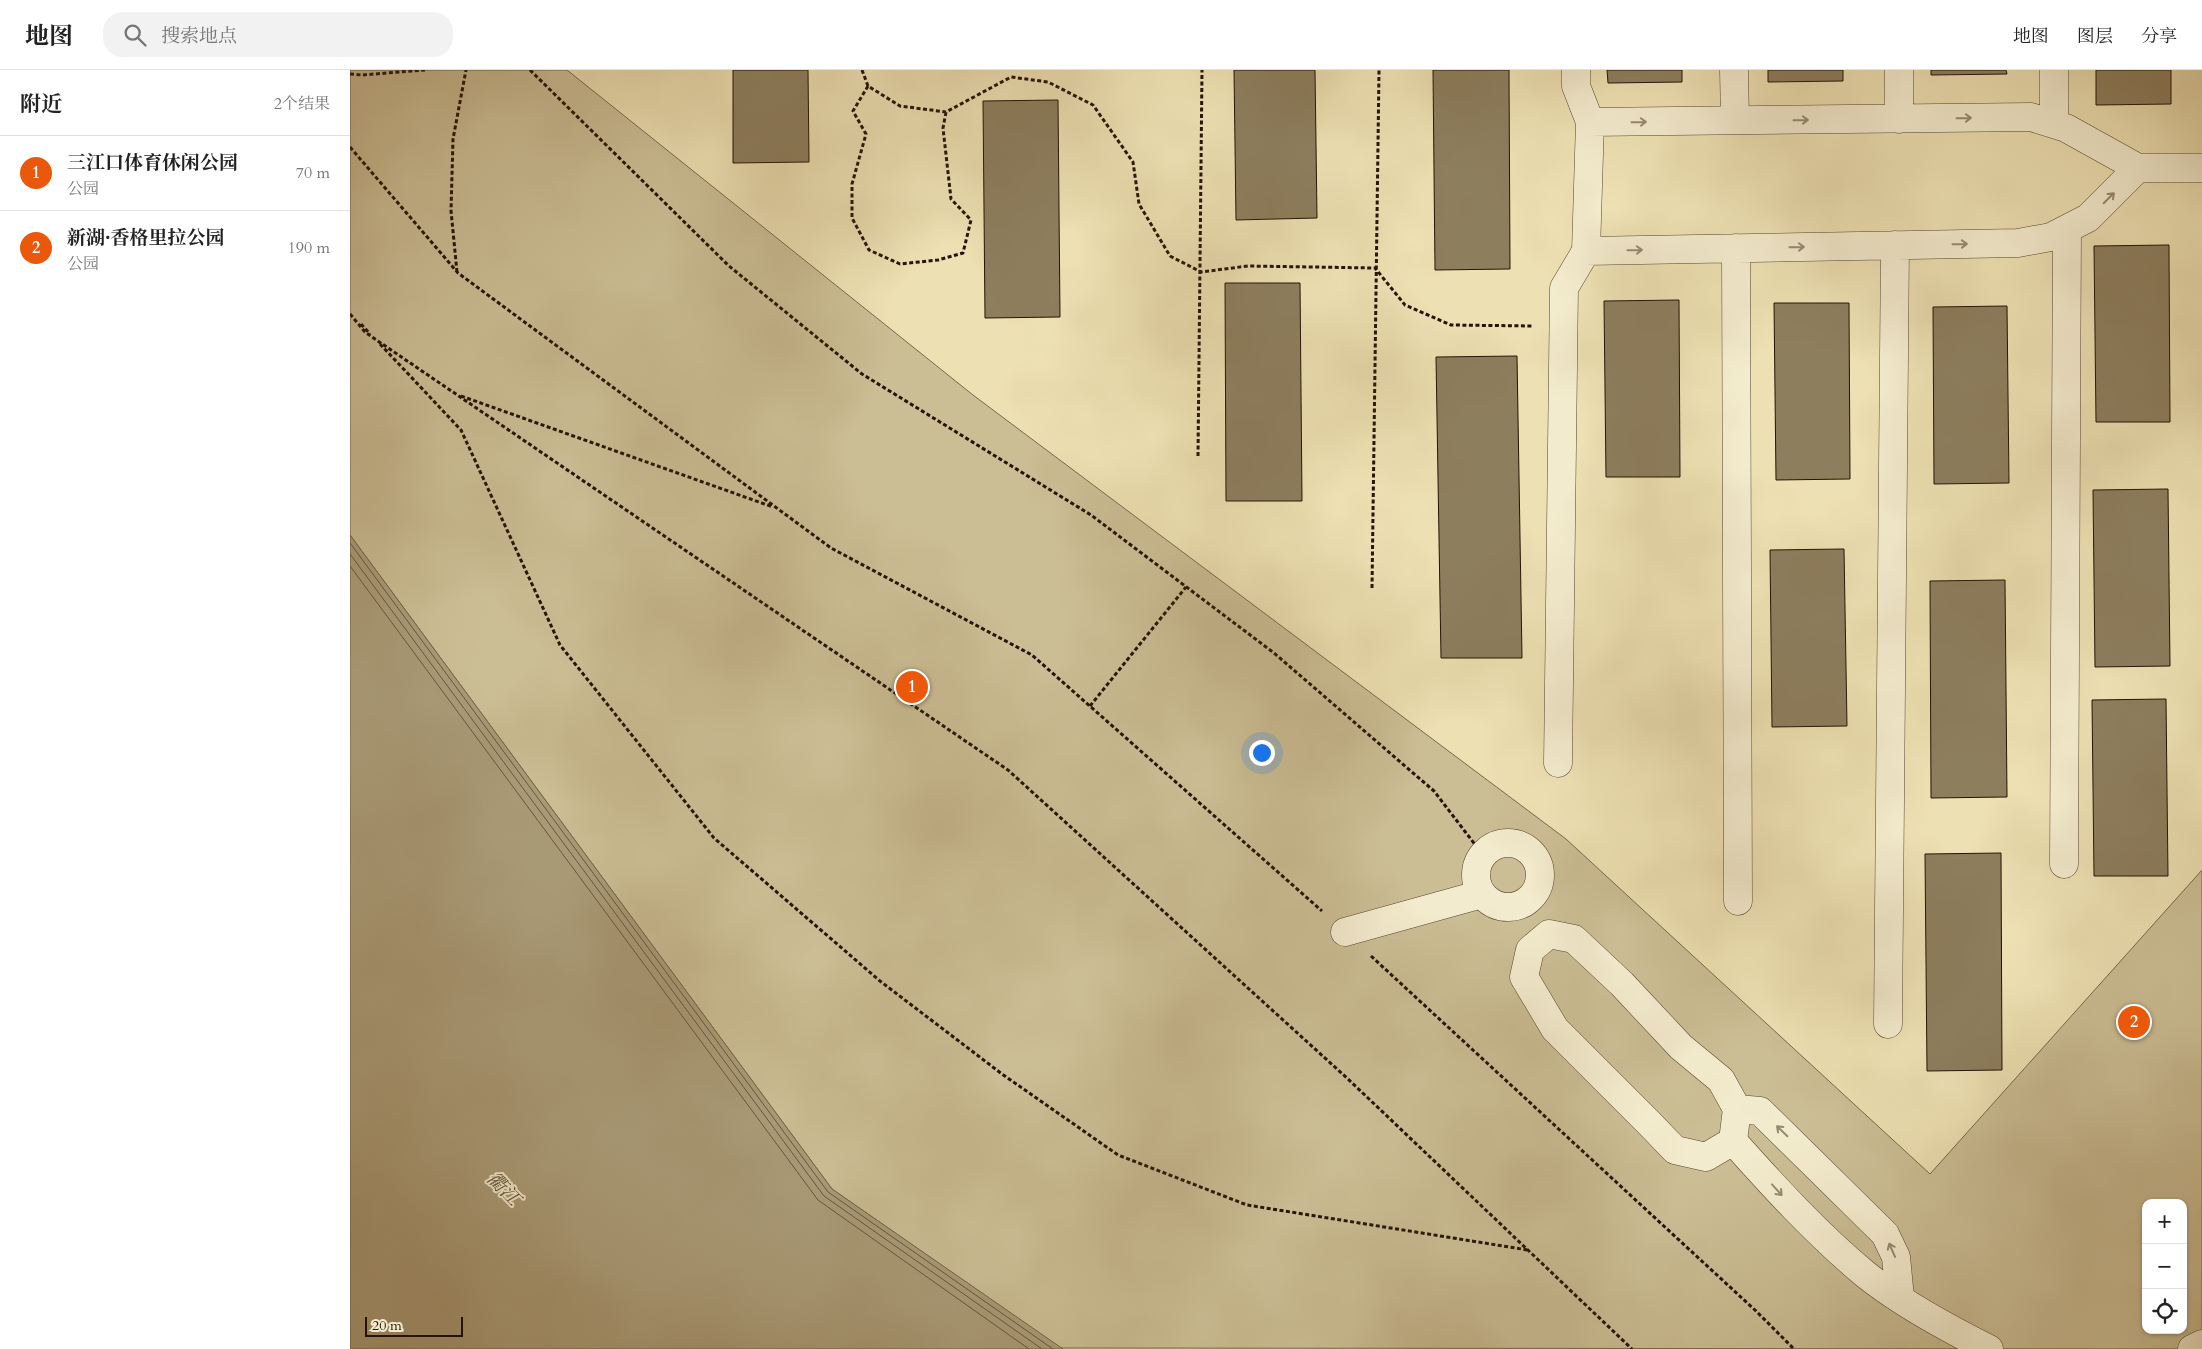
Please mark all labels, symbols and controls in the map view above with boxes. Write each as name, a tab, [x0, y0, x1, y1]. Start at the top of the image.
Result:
search box	[103, 12, 453, 57]
text: 地图	[25, 20, 73, 53]
icon: search	[121, 21, 149, 49]
text: 搜索地点	[161, 23, 237, 49]
text: 地图	[2013, 24, 2049, 49]
text: 图层	[2077, 24, 2113, 49]
text: 分享	[2141, 24, 2177, 49]
text: 附近	[20, 90, 62, 119]
text: 2个结果	[274, 93, 330, 115]
one-way arrow	[1955, 113, 1971, 123]
one-way arrow	[1792, 115, 1809, 125]
one-way arrow	[1630, 117, 1646, 127]
text: 三江口体育休闲公园	[67, 150, 238, 176]
text: 1	[32, 162, 40, 184]
text: 70 m	[296, 162, 330, 184]
text: 公园	[67, 178, 99, 200]
one-way arrow	[2103, 191, 2115, 204]
text: 新湖·香格里拉公园	[67, 225, 225, 251]
text: 2	[32, 237, 40, 259]
text: 190 m	[288, 237, 330, 259]
one-way arrow	[1951, 239, 1967, 249]
one-way arrow	[1788, 242, 1805, 252]
one-way arrow	[1627, 246, 1643, 255]
text: 公园	[67, 253, 99, 275]
pin: 1	[896, 668, 928, 706]
your location	[1249, 740, 1275, 766]
pin: 2	[2118, 1003, 2150, 1041]
one-way arrow	[1776, 1125, 1789, 1137]
water label: 衢江	[481, 1166, 528, 1214]
one-way arrow	[1771, 1184, 1783, 1197]
map controls	[2142, 1199, 2187, 1334]
button: +	[2142, 1199, 2187, 1244]
one-way arrow	[1887, 1243, 1896, 1258]
button: −	[2142, 1244, 2187, 1289]
button: locate	[2142, 1289, 2187, 1334]
scale bar	[365, 1314, 462, 1337]
text: 20 m	[372, 1316, 402, 1335]

